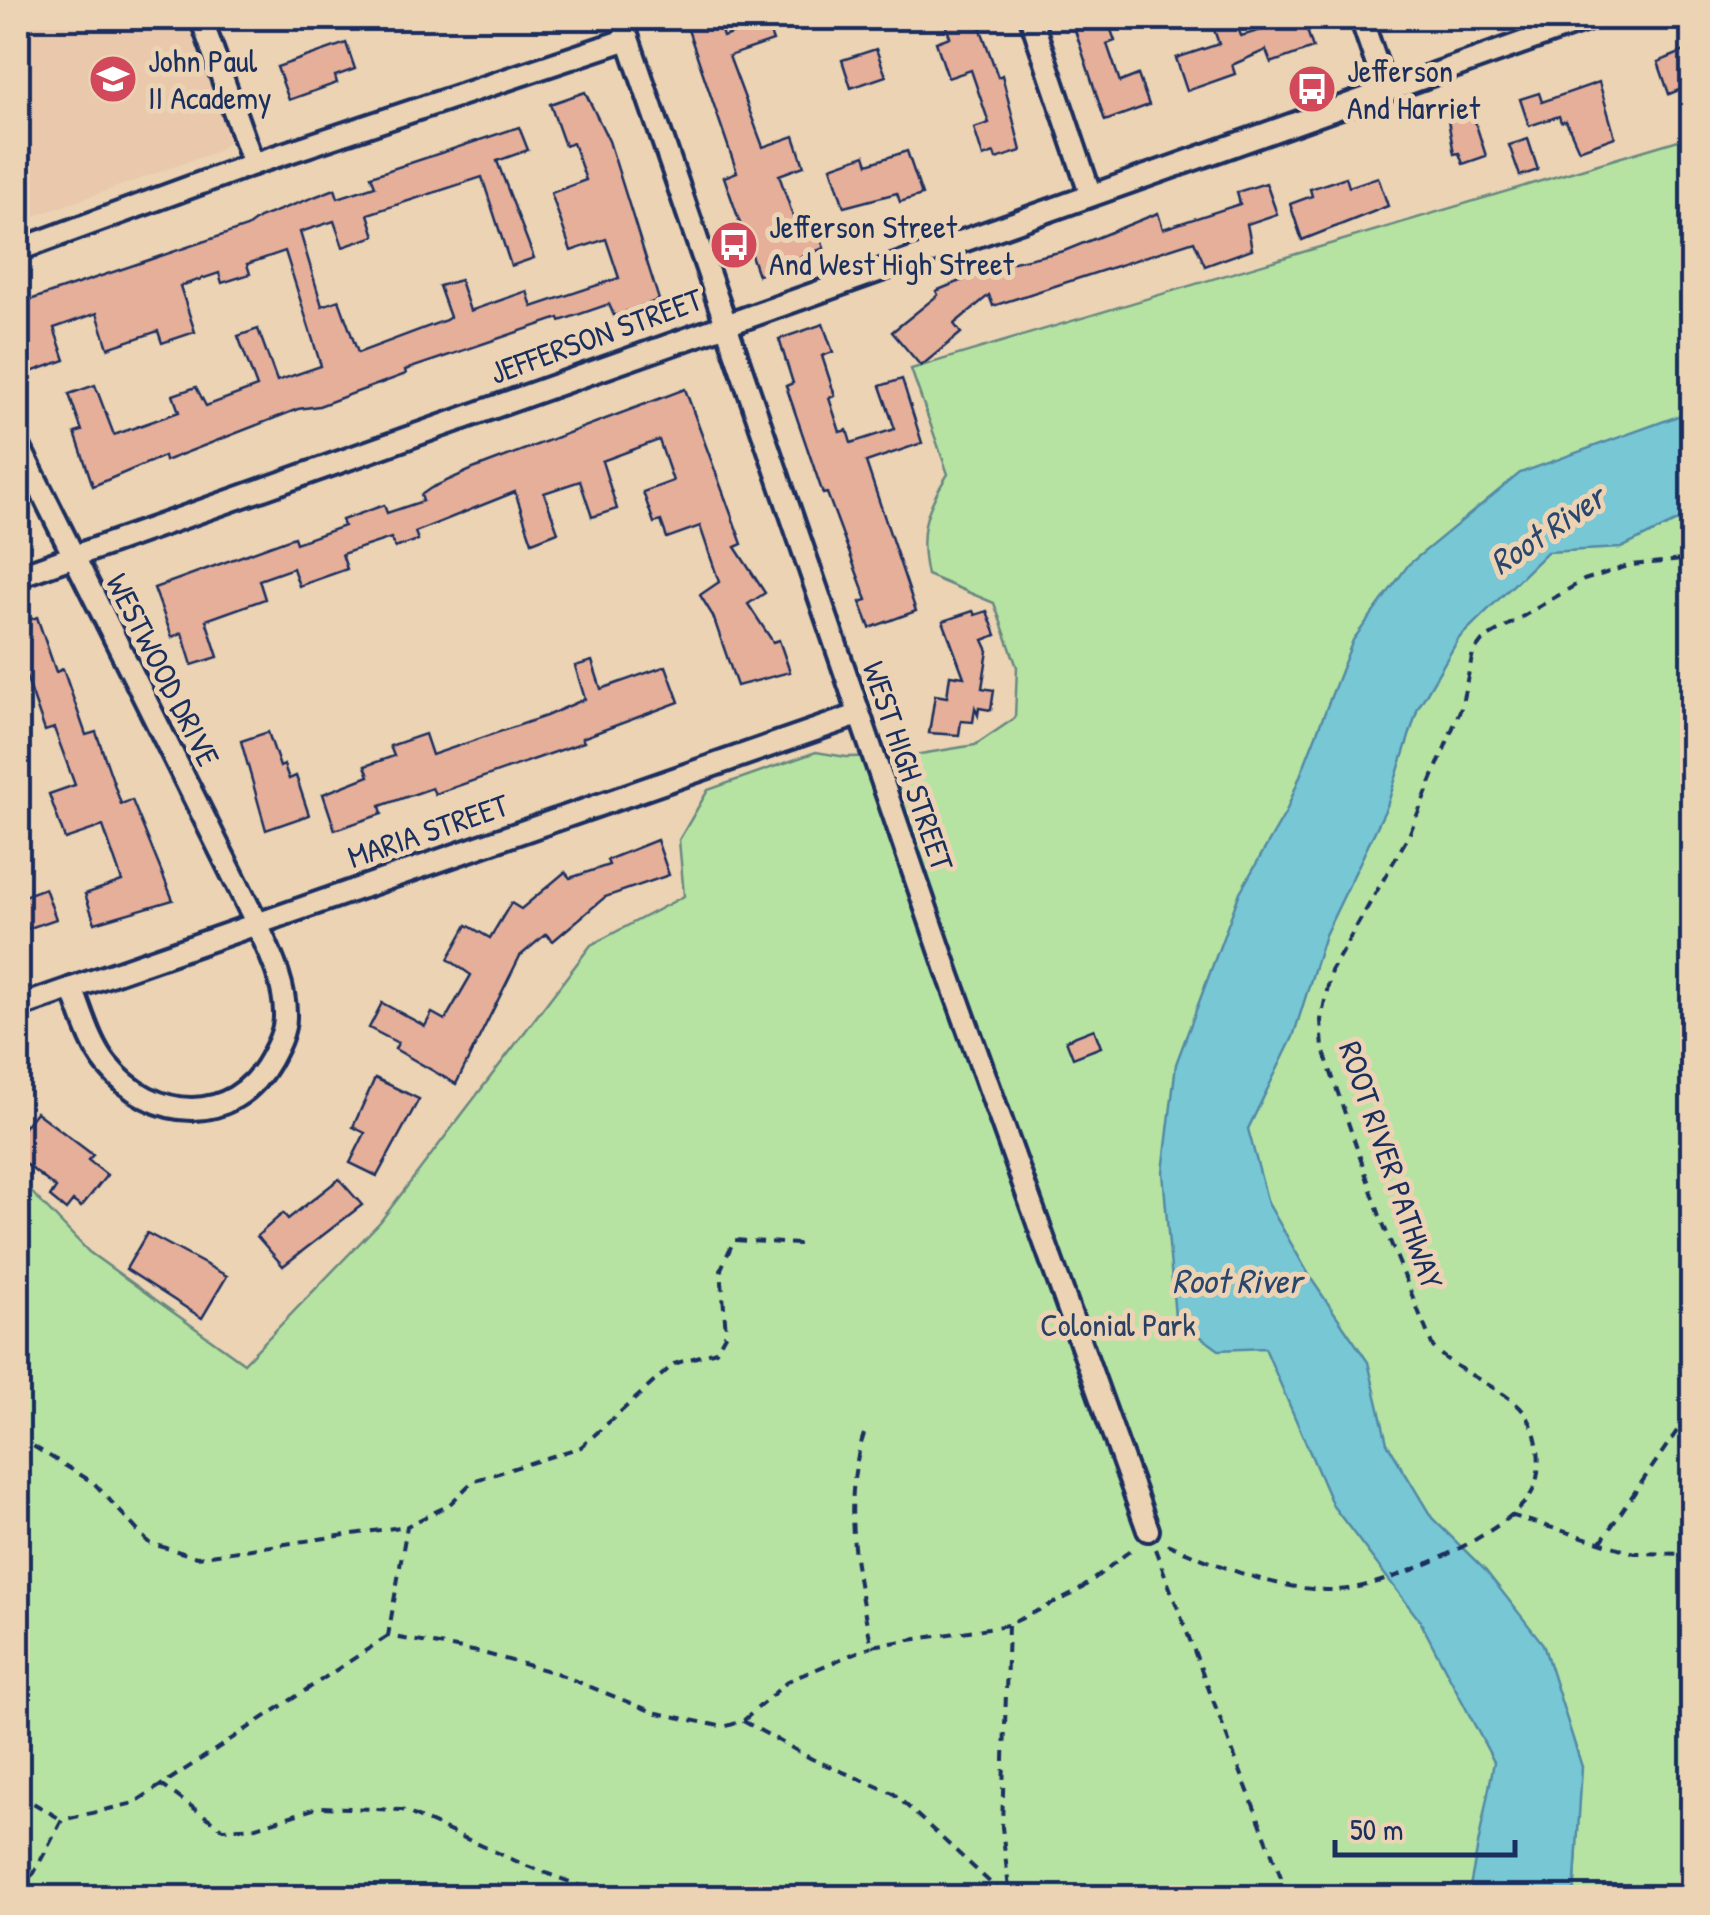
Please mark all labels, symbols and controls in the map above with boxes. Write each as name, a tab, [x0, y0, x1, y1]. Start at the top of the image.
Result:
place label: John Paul II Academy	[148, 39, 272, 119]
place label: Jefferson And Harriet	[1347, 49, 1481, 129]
school or university icon: John Paul II Academy	[87, 53, 139, 105]
bus stop icon: Jefferson And Harriet	[1286, 63, 1338, 115]
place label: Jefferson Street And West High Street	[769, 205, 1015, 285]
bus stop icon: Jefferson Street And West High Street	[708, 219, 760, 271]
street label: JEFFERSON STREET	[484, 277, 709, 394]
water label: Root River	[1480, 471, 1617, 585]
street label: WESTWOOD DRIVE	[96, 566, 230, 773]
street label: WEST HIGH STREET	[853, 656, 965, 877]
street label: MARIA STREET	[342, 783, 515, 878]
street label: ROOT RIVER PATHWAY	[1329, 1035, 1454, 1294]
water label: Root River	[1172, 1257, 1306, 1304]
park label: Colonial Park	[1040, 1303, 1196, 1346]
scale bar	[1335, 1795, 1515, 1857]
text: 50 m	[1350, 1809, 1403, 1849]

